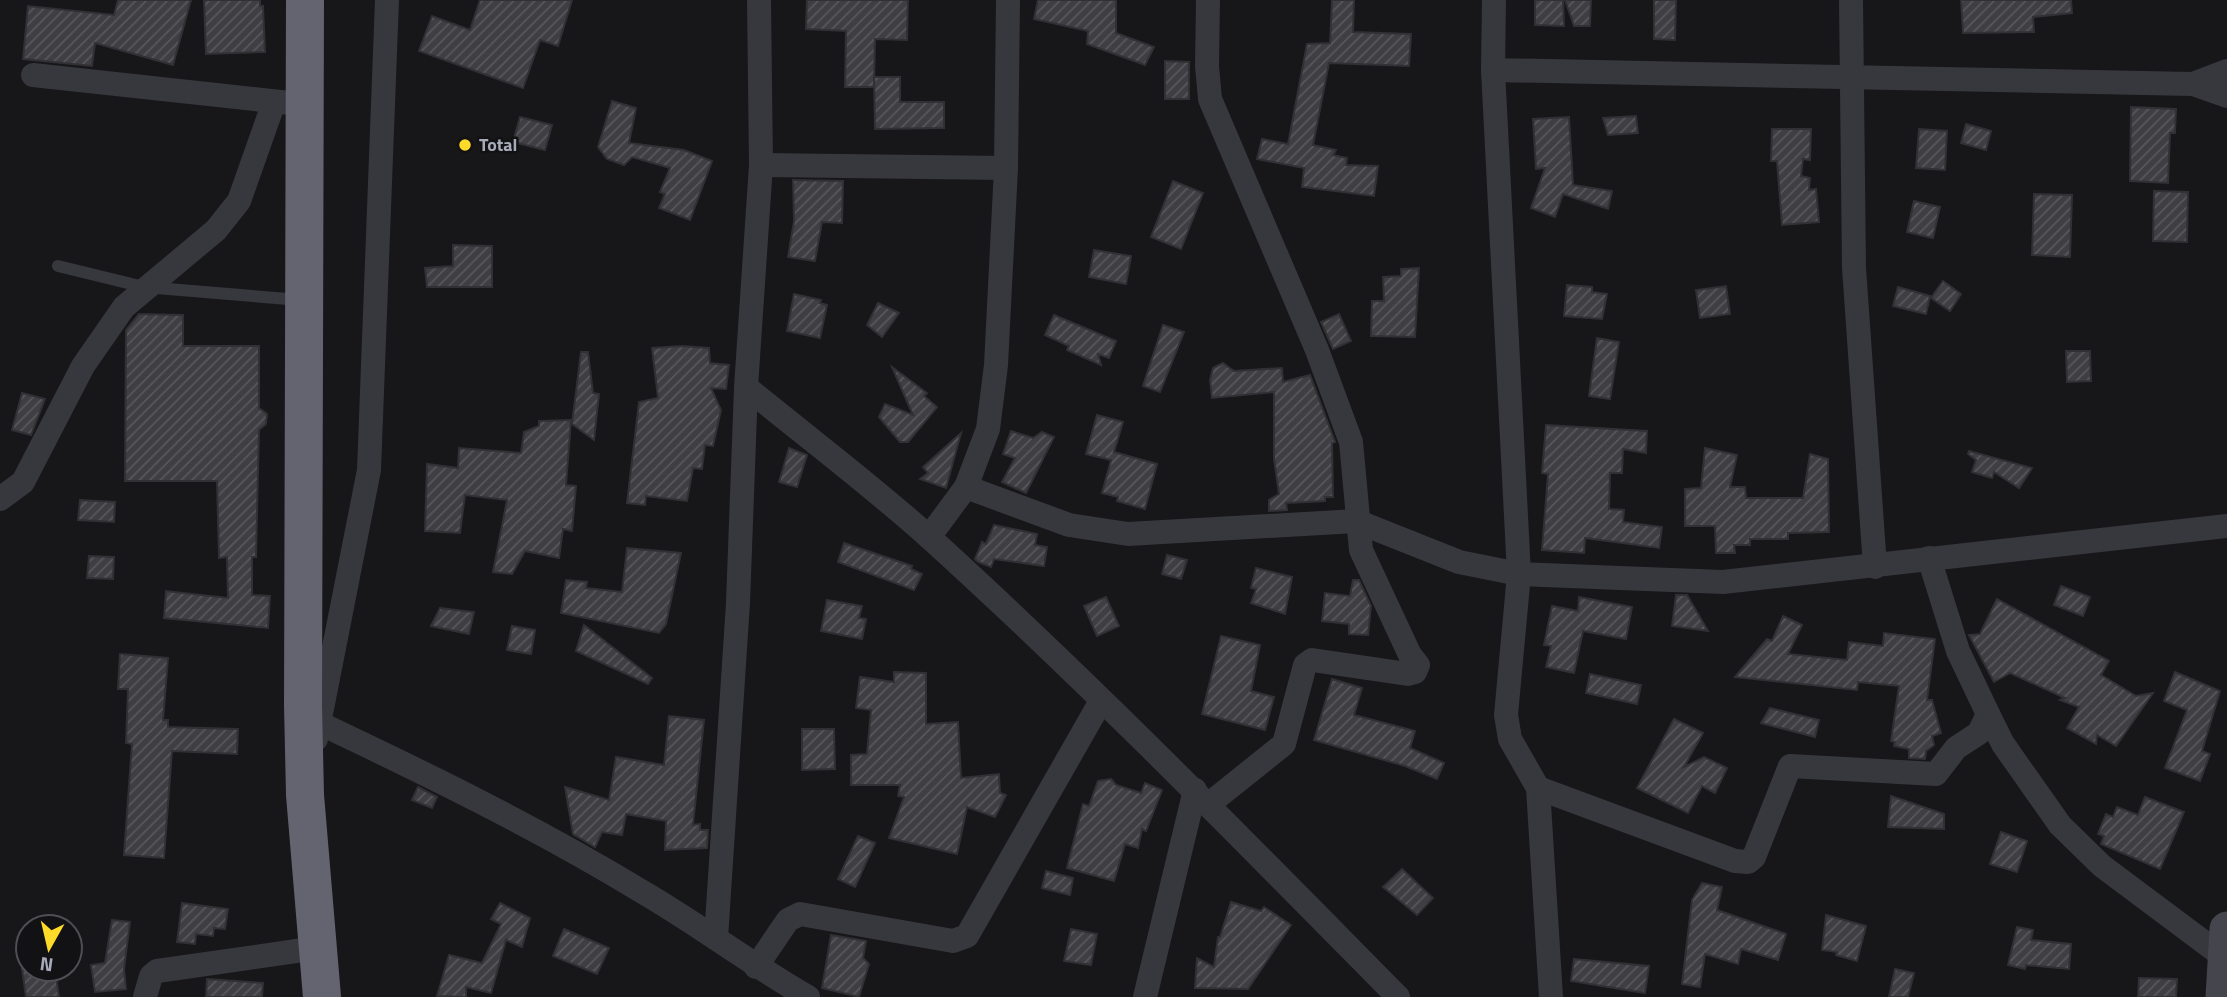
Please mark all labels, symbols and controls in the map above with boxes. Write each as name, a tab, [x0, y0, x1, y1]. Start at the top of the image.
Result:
place label: Total	[479, 131, 517, 158]
marker: Total	[457, 137, 473, 153]
north arrow	[14, 913, 84, 983]
text: N	[38, 950, 55, 981]

